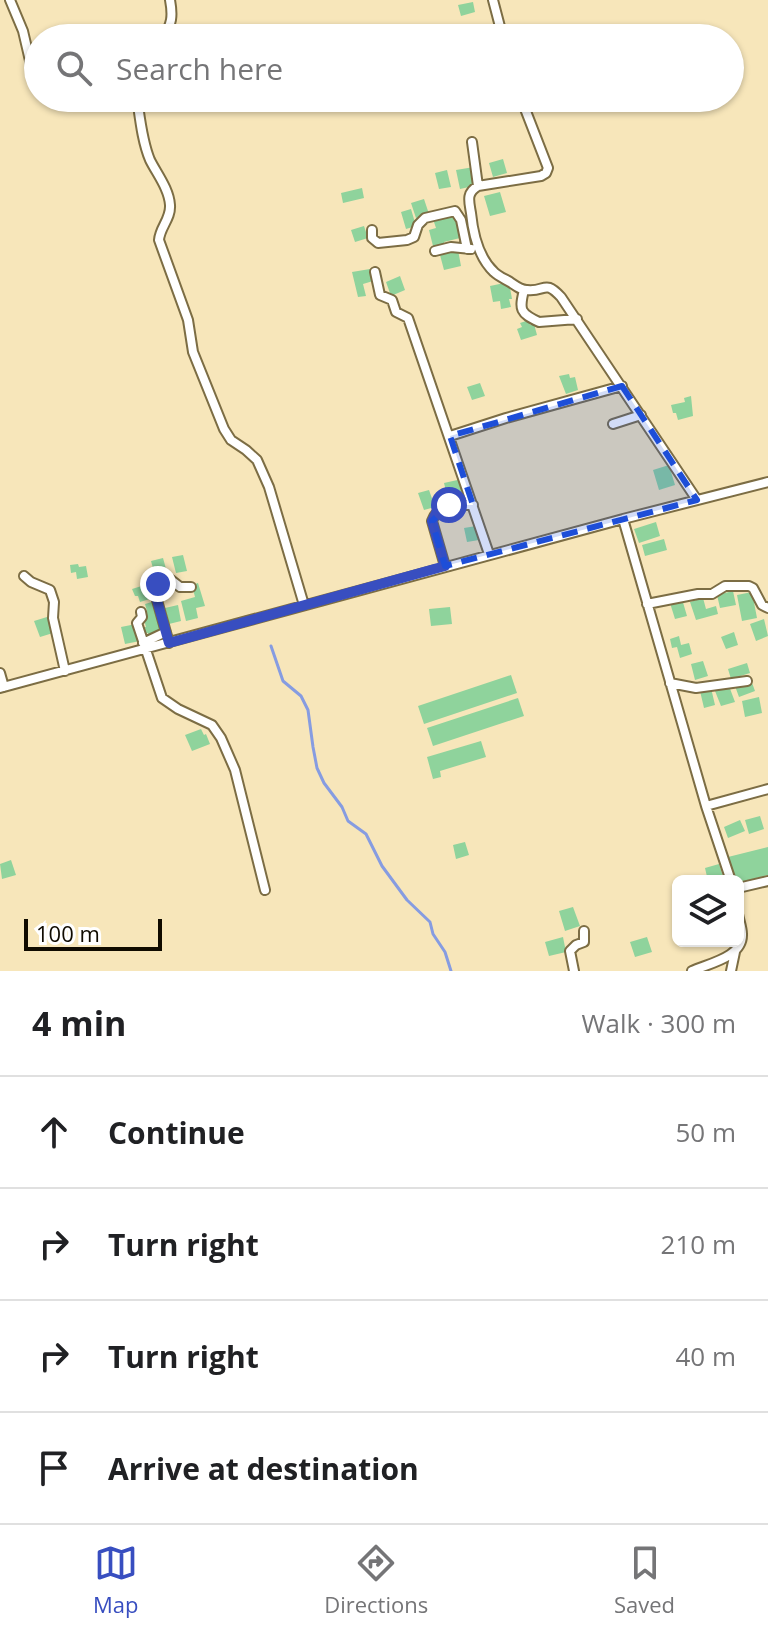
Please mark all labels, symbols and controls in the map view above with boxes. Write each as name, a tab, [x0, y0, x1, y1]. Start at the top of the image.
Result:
search box	[24, 24, 744, 112]
icon: search	[52, 46, 96, 90]
text: Search here	[116, 48, 283, 89]
route start	[431, 487, 467, 523]
route end	[140, 566, 176, 602]
map controls	[672, 875, 744, 947]
button: layers	[672, 875, 744, 947]
scale bar	[24, 915, 162, 951]
text: 100 m	[36, 918, 100, 948]
text: 4 min	[32, 1000, 126, 1046]
text: Walk · 300 m	[582, 1005, 736, 1041]
icon: ahead	[32, 1110, 76, 1154]
text: Continue	[108, 1112, 245, 1153]
text: 50 m	[675, 1114, 736, 1150]
icon: right	[32, 1222, 76, 1266]
text: Turn right	[108, 1224, 259, 1265]
text: 210 m	[661, 1226, 736, 1262]
icon: right	[32, 1334, 76, 1378]
text: Turn right	[108, 1336, 259, 1377]
text: 40 m	[675, 1338, 736, 1374]
icon: arrive	[32, 1446, 76, 1490]
text: Arrive at destination	[108, 1448, 419, 1489]
tab: Map	[93, 1541, 138, 1619]
tab: Directions	[324, 1541, 428, 1619]
tab: Saved	[614, 1541, 675, 1619]

